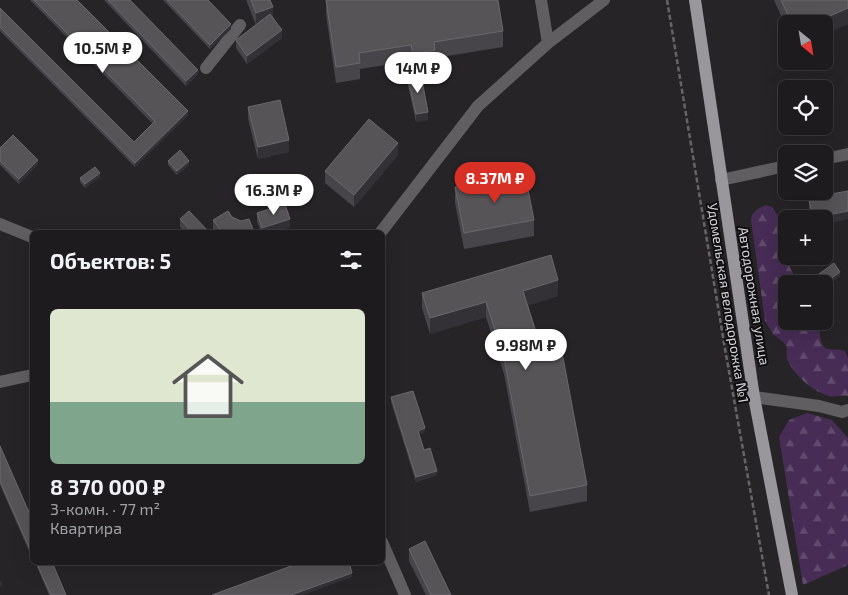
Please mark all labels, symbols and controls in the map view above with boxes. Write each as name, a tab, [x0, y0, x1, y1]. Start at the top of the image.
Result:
north arrow	[778, 15, 832, 70]
map controls	[778, 15, 833, 330]
pin: 10.5M ₽	[57, 32, 149, 74]
text: 10.5M ₽	[74, 38, 132, 57]
pin: 14M ₽	[383, 52, 453, 94]
text: 14M ₽	[396, 58, 440, 77]
button: locate	[778, 80, 833, 135]
button: layers	[778, 145, 833, 200]
pin: 8.37M ₽	[449, 162, 541, 204]
text: 8.37M ₽	[466, 168, 524, 187]
pin: 16.3M ₽	[228, 174, 320, 216]
text: 16.3M ₽	[246, 180, 302, 199]
street label: Удомельская велодорожка №1	[704, 202, 753, 404]
button: +	[778, 210, 833, 265]
street label: Автодорожная улица	[735, 225, 774, 366]
icon: filters	[337, 246, 365, 274]
text: Объектов: 5	[50, 248, 171, 273]
button: −	[778, 275, 833, 330]
pin: 9.98M ₽	[480, 328, 572, 371]
text: 9.98M ₽	[496, 335, 556, 354]
icon: home	[163, 341, 253, 431]
text: 8 370 000 ₽	[50, 474, 165, 499]
text: 3-комн. · 77 m²	[50, 499, 160, 518]
text: Квартира	[50, 518, 122, 537]

